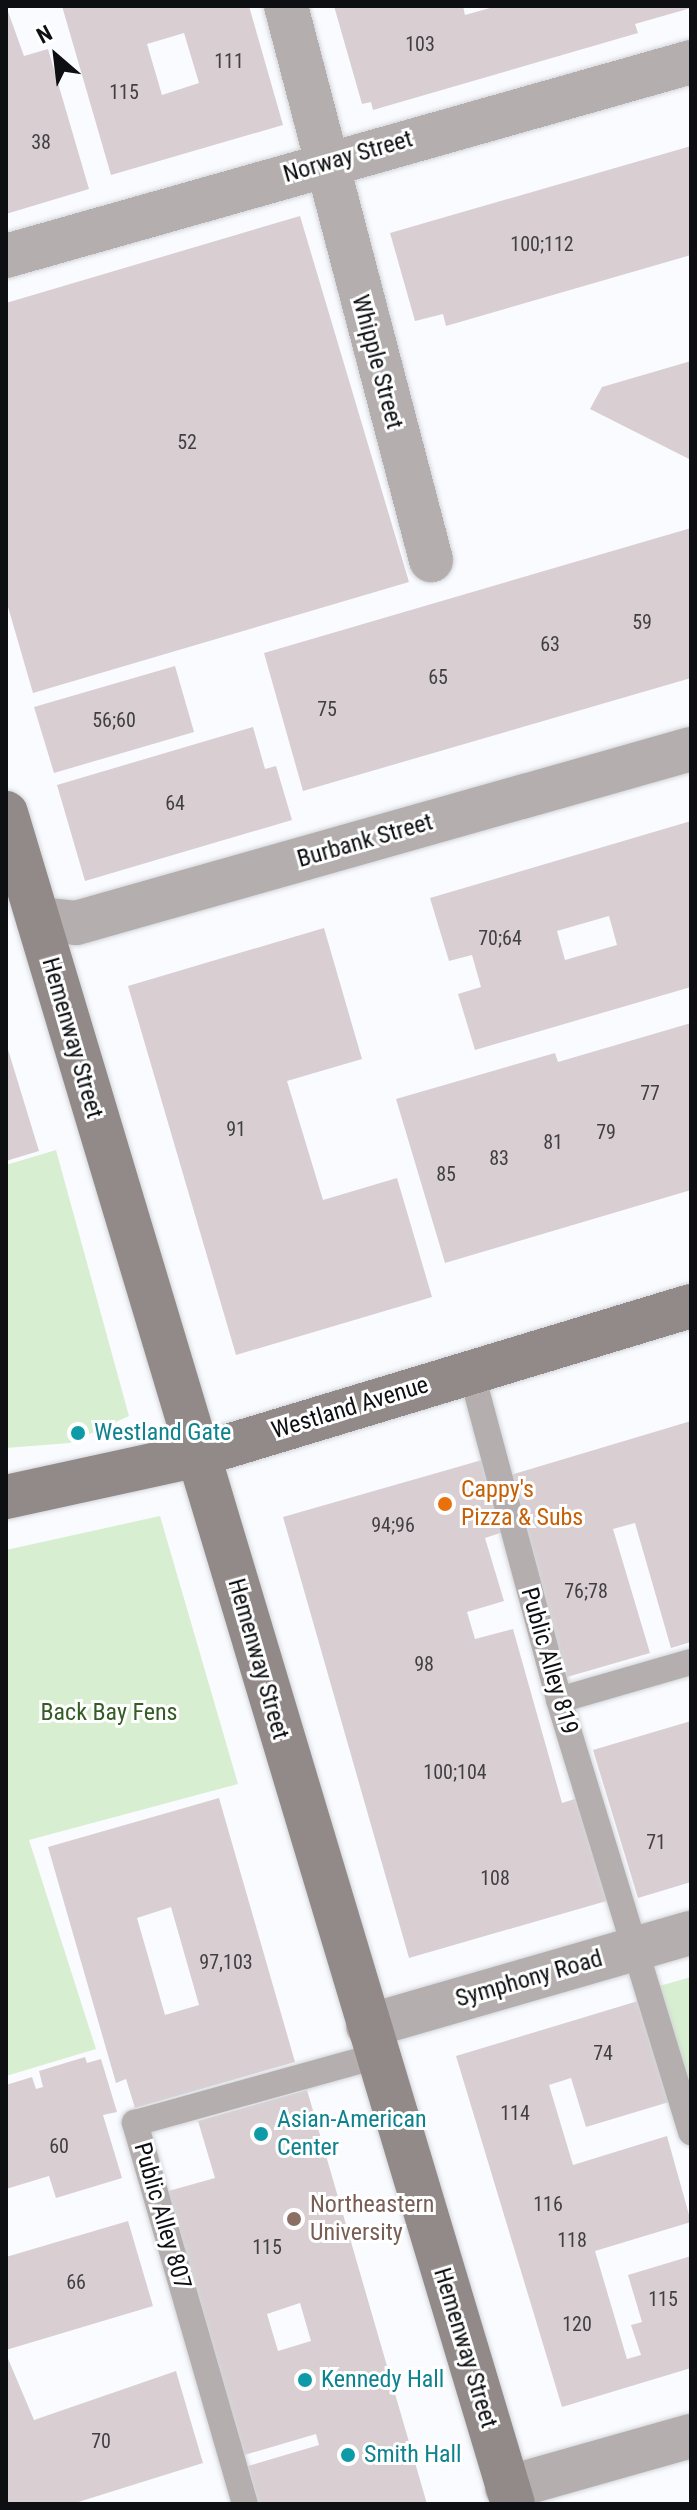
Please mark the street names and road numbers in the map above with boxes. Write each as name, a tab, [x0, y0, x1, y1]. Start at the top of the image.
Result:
street label: Norway Street	[280, 125, 416, 189]
street label: Whipple Street	[345, 292, 409, 432]
street label: Burbank Street	[294, 808, 436, 874]
street label: Hemenway Street	[35, 954, 109, 1122]
street label: Westland Avenue	[268, 1370, 432, 1446]
street label: Hemenway Street	[221, 1575, 295, 1743]
street label: Public Alley 819	[514, 1584, 584, 1738]
street label: Symphony Road	[452, 1944, 606, 2014]
street label: Public Alley 807	[127, 2139, 197, 2293]
street label: Hemenway Street	[427, 2265, 503, 2431]

